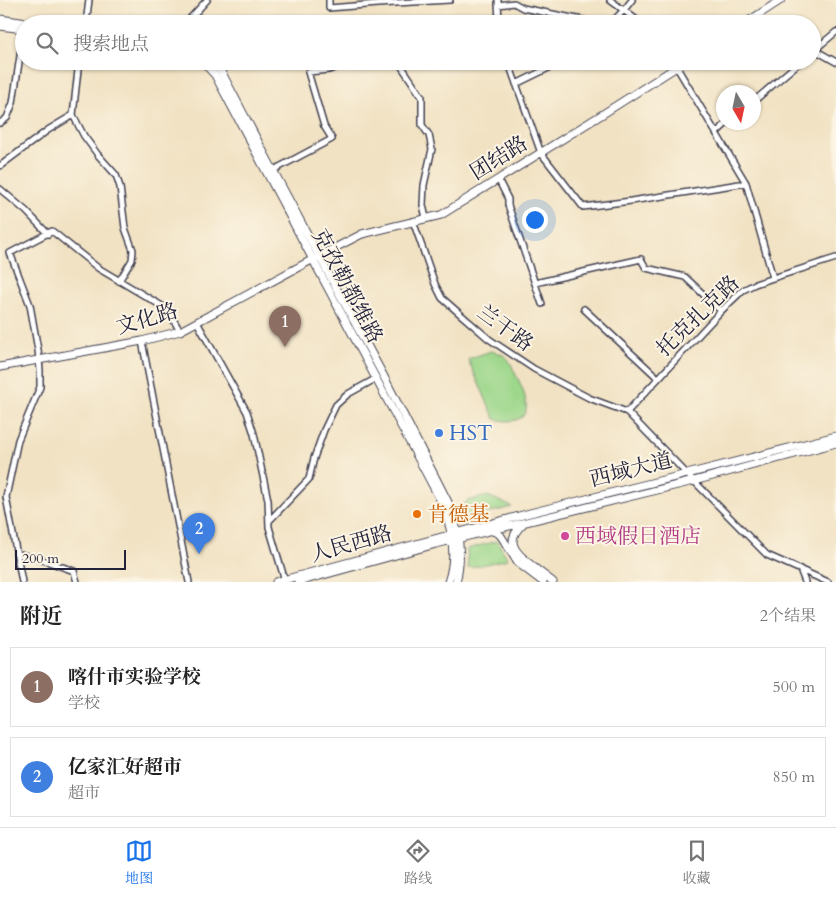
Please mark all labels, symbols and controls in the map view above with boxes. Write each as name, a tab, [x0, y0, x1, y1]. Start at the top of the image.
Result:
search box	[15, 15, 821, 70]
icon: search	[33, 29, 61, 57]
text: 搜索地点	[73, 31, 149, 57]
north arrow	[716, 85, 761, 130]
street label: 团结路	[465, 129, 533, 187]
your location	[522, 207, 548, 233]
street label: 克孜勒都维路	[305, 224, 389, 348]
street label: 托克扎克路	[650, 269, 746, 363]
street label: 文化路	[113, 296, 181, 342]
street label: 兰干路	[471, 298, 539, 358]
pin: 1	[269, 306, 301, 347]
place label: HST	[449, 419, 492, 448]
marker: HST	[433, 427, 445, 439]
street label: 西域大道	[587, 446, 675, 494]
place label: 肯德基	[427, 500, 490, 529]
marker: 肯德基	[411, 508, 423, 520]
pin: 2	[183, 513, 215, 554]
street label: 人民西路	[307, 518, 395, 570]
place label: 西域假日酒店	[575, 522, 701, 551]
marker: 西域假日酒店	[559, 530, 571, 542]
scale bar	[15, 547, 126, 570]
text: 200 m	[22, 549, 59, 568]
text: 附近	[20, 602, 62, 631]
text: 2个结果	[760, 605, 816, 627]
text: 喀什市实验学校	[68, 664, 201, 690]
text: 1	[33, 676, 41, 698]
text: 500 m	[773, 676, 815, 698]
text: 学校	[68, 692, 100, 714]
text: 亿家汇好超市	[68, 754, 182, 780]
text: 2	[33, 766, 41, 788]
text: 850 m	[773, 766, 815, 788]
text: 超市	[68, 782, 100, 804]
tab: 地图	[125, 837, 153, 888]
tab: 路线	[404, 837, 432, 888]
tab: 收藏	[683, 837, 711, 888]

